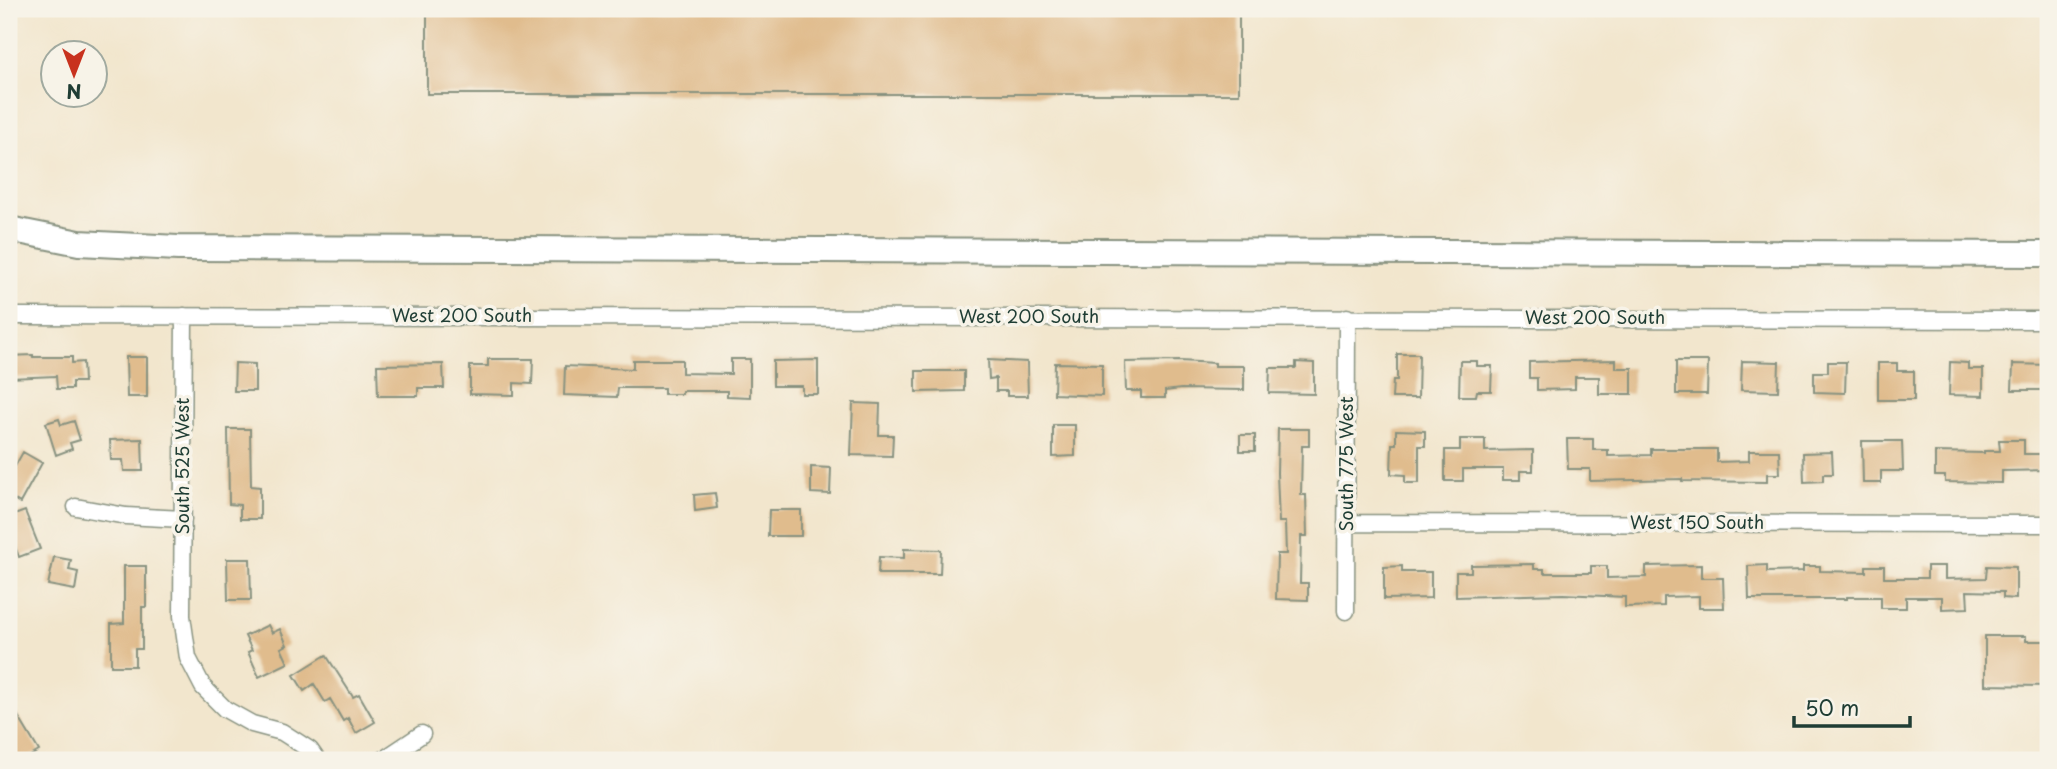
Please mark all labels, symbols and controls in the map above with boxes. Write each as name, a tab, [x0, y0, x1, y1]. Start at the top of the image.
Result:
north arrow	[38, 38, 108, 108]
text: N	[66, 78, 82, 106]
street label: West 200 South	[392, 301, 532, 328]
street label: West 200 South	[959, 302, 1099, 329]
street label: West 200 South	[1525, 303, 1665, 330]
street label: South 775 West	[1332, 396, 1359, 532]
street label: South 525 West	[168, 398, 195, 534]
street label: West 150 South	[1630, 508, 1764, 535]
scale bar	[1794, 685, 1910, 729]
text: 50 m	[1805, 691, 1859, 723]

